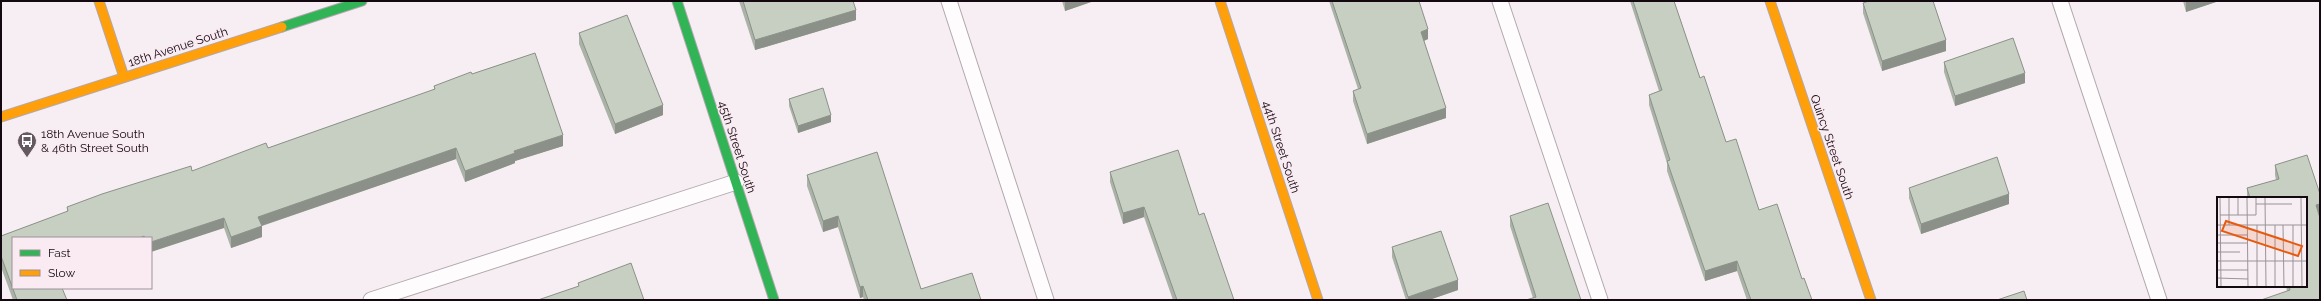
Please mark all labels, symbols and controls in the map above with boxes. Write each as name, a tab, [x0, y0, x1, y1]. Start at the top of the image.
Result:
street label: 18th Avenue South	[127, 24, 229, 70]
street label: Quincy Street South	[1807, 93, 1857, 201]
street label: 45th Street South	[715, 99, 759, 195]
street label: 44th Street South	[1259, 99, 1303, 195]
place label: 18th Avenue South & 46th Street South	[41, 127, 149, 155]
bus stop icon: 18th Avenue South & 46th Street South	[16, 130, 38, 158]
inset map	[2217, 197, 2307, 287]
legend	[12, 237, 152, 289]
text: Fast	[48, 246, 71, 260]
text: Slow	[48, 266, 75, 280]

